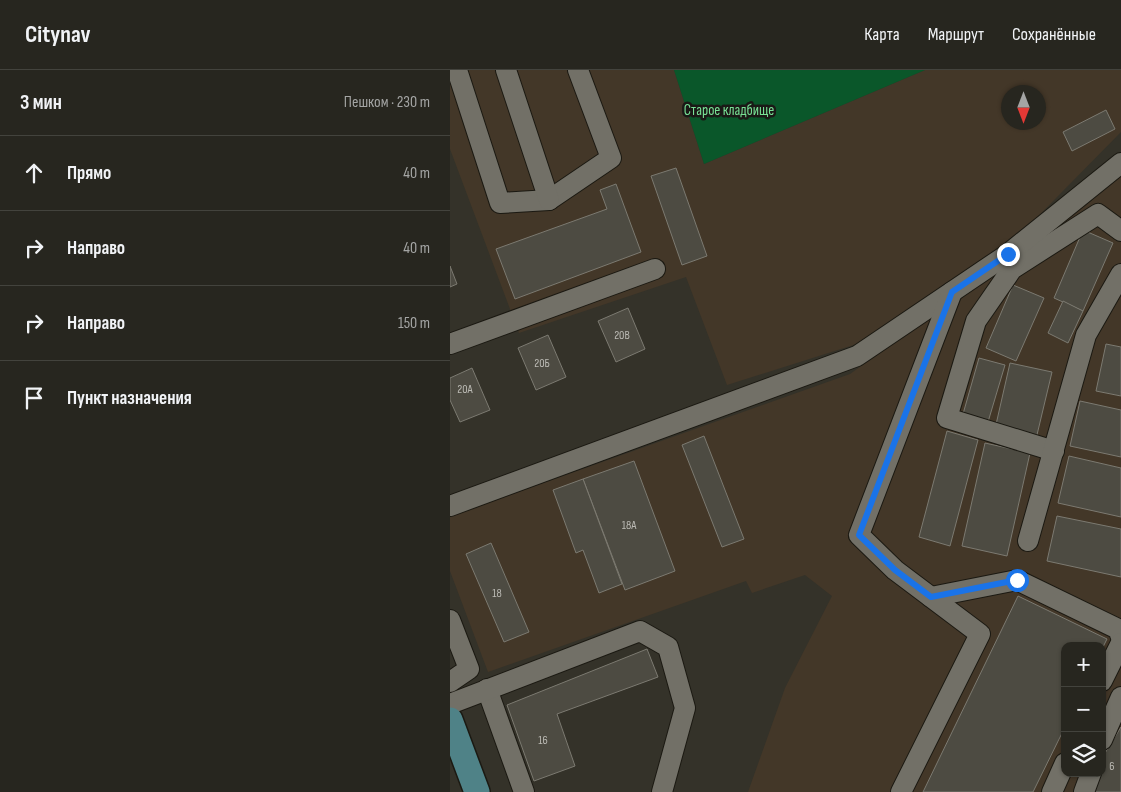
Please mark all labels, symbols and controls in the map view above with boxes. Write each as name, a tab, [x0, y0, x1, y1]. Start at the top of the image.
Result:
text: Citynav	[25, 20, 91, 49]
text: Карта	[864, 24, 900, 45]
text: Маршрут	[928, 24, 984, 45]
text: Сохранённые	[1012, 24, 1096, 45]
north arrow	[1001, 85, 1046, 130]
text: 3 мин	[20, 90, 62, 115]
text: Пешком · 230 m	[344, 93, 430, 112]
park label: Старое кладбище	[684, 101, 774, 120]
icon: ahead	[20, 159, 48, 187]
text: Прямо	[67, 162, 111, 185]
text: 40 m	[403, 164, 430, 183]
icon: right	[20, 234, 48, 262]
text: Направо	[67, 237, 125, 260]
text: 40 m	[403, 239, 430, 258]
route end	[997, 243, 1020, 266]
icon: right	[20, 309, 48, 337]
text: Направо	[67, 312, 125, 335]
text: 150 m	[398, 314, 430, 333]
house number: 20В	[614, 328, 630, 343]
house number: 20Б	[534, 356, 550, 371]
house number: 20А	[457, 382, 474, 397]
icon: arrive	[20, 384, 48, 412]
text: Пункт назначения	[67, 387, 192, 410]
house number: 18А	[622, 518, 637, 533]
route start	[1006, 569, 1029, 592]
house number: 18	[492, 586, 502, 601]
map controls	[1061, 642, 1106, 777]
button: +	[1061, 642, 1106, 687]
button: −	[1061, 687, 1106, 732]
button: layers	[1061, 732, 1106, 777]
house number: 16	[538, 733, 548, 748]
house number: 6	[1109, 759, 1115, 774]

